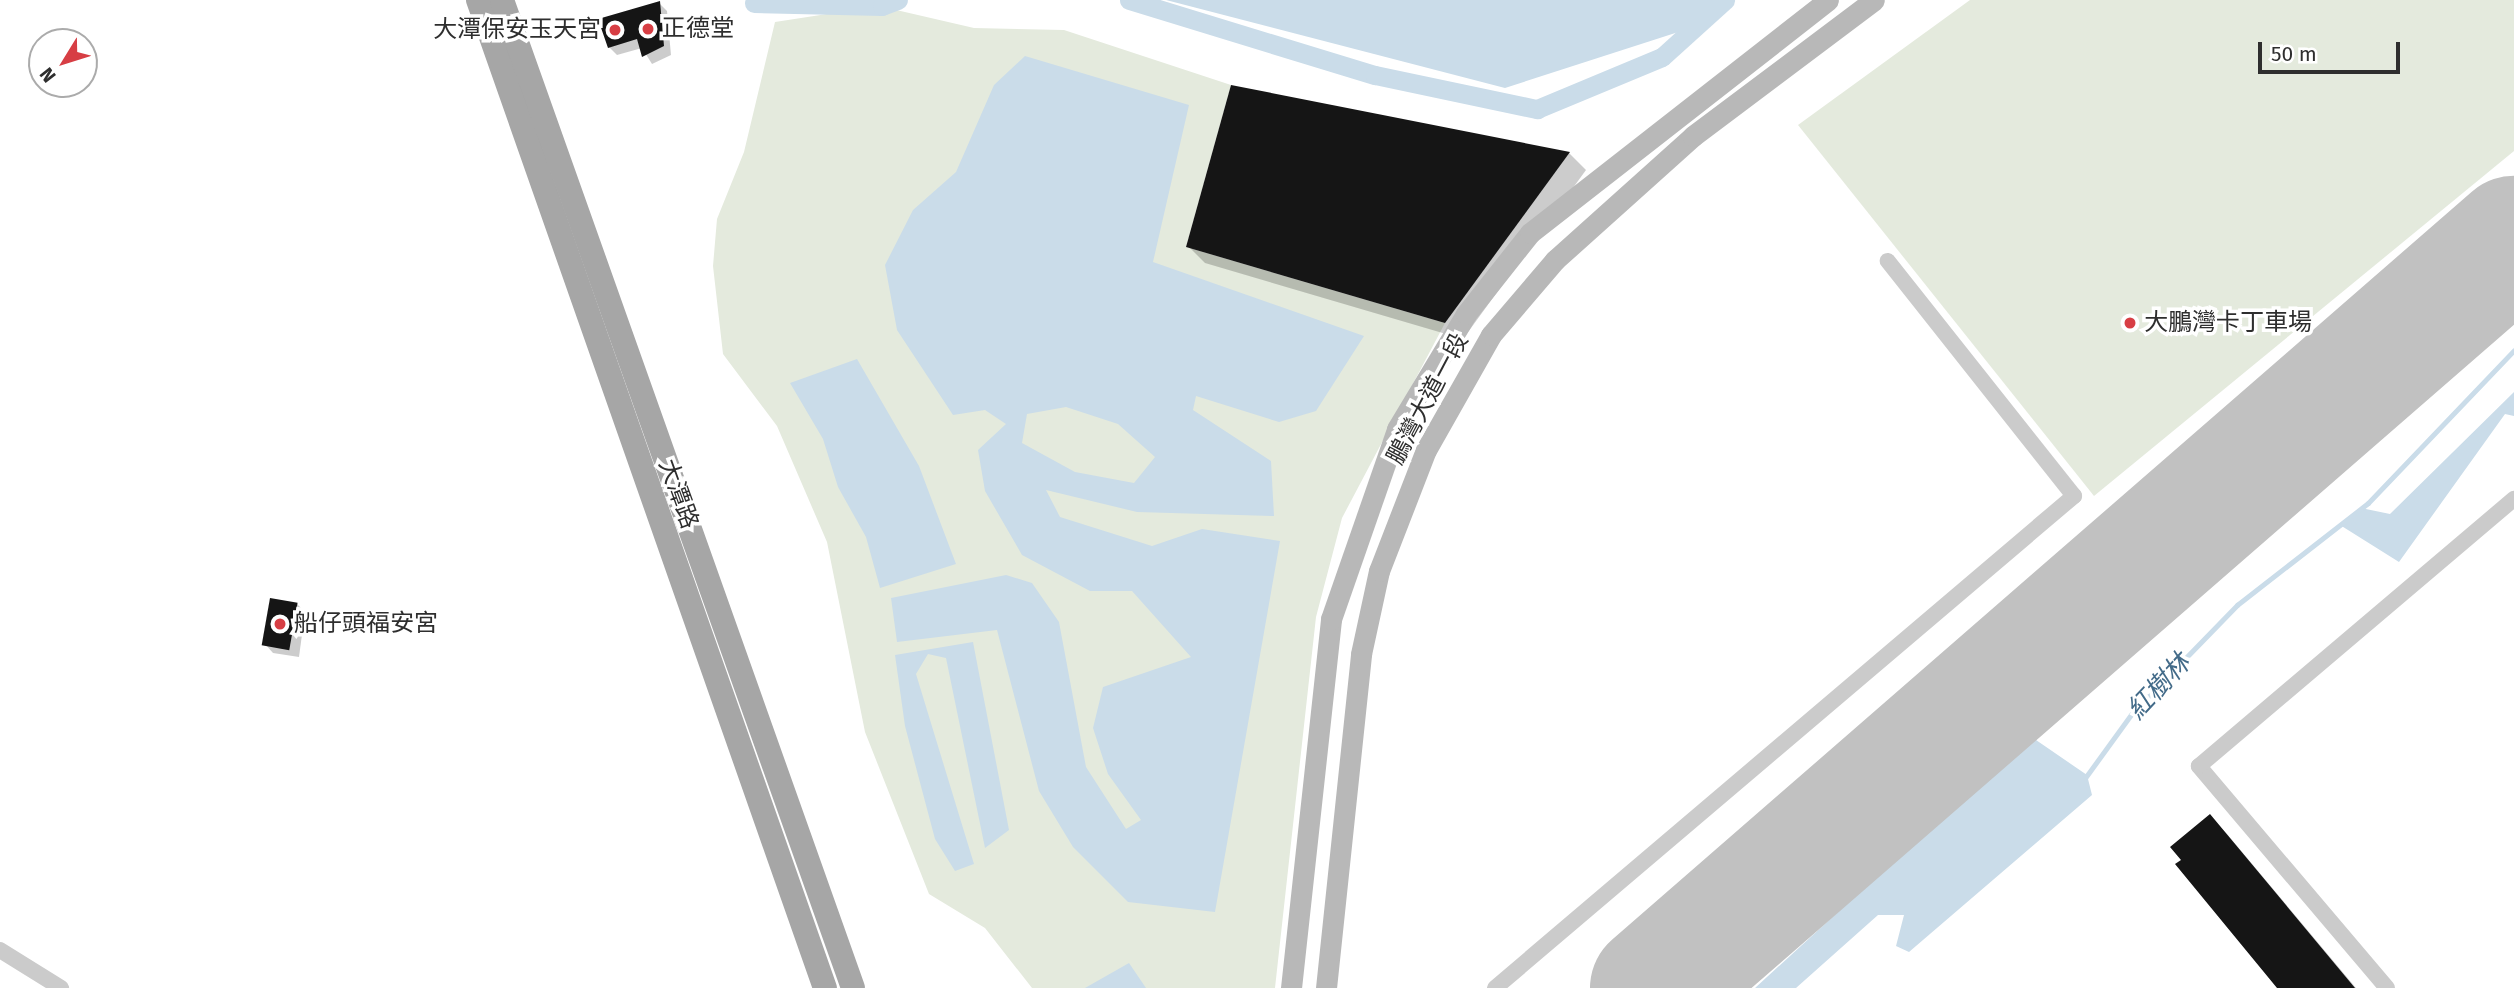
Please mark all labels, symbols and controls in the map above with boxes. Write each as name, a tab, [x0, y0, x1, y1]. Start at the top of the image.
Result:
place label: 正德堂	[662, 15, 734, 43]
place label: 大潭保安玉天宮	[433, 16, 601, 44]
marker: 正德堂	[640, 21, 656, 37]
marker: 大潭保安玉天宮	[607, 22, 623, 38]
north arrow	[28, 28, 98, 98]
scale bar	[2262, 28, 2404, 72]
text: 50 m	[2271, 41, 2317, 67]
text: N	[35, 63, 61, 87]
place label: 大鵬灣卡丁車場	[2144, 309, 2312, 337]
marker: 大鵬灣卡丁車場	[2122, 315, 2138, 331]
street label: 鵬灣大道一段	[1381, 329, 1475, 469]
street label: 大潭路	[652, 455, 704, 533]
place label: 船仔頭福安宮	[294, 610, 438, 638]
marker: 船仔頭福安宮	[272, 616, 288, 632]
water label: 紅樹林	[2121, 648, 2197, 726]

